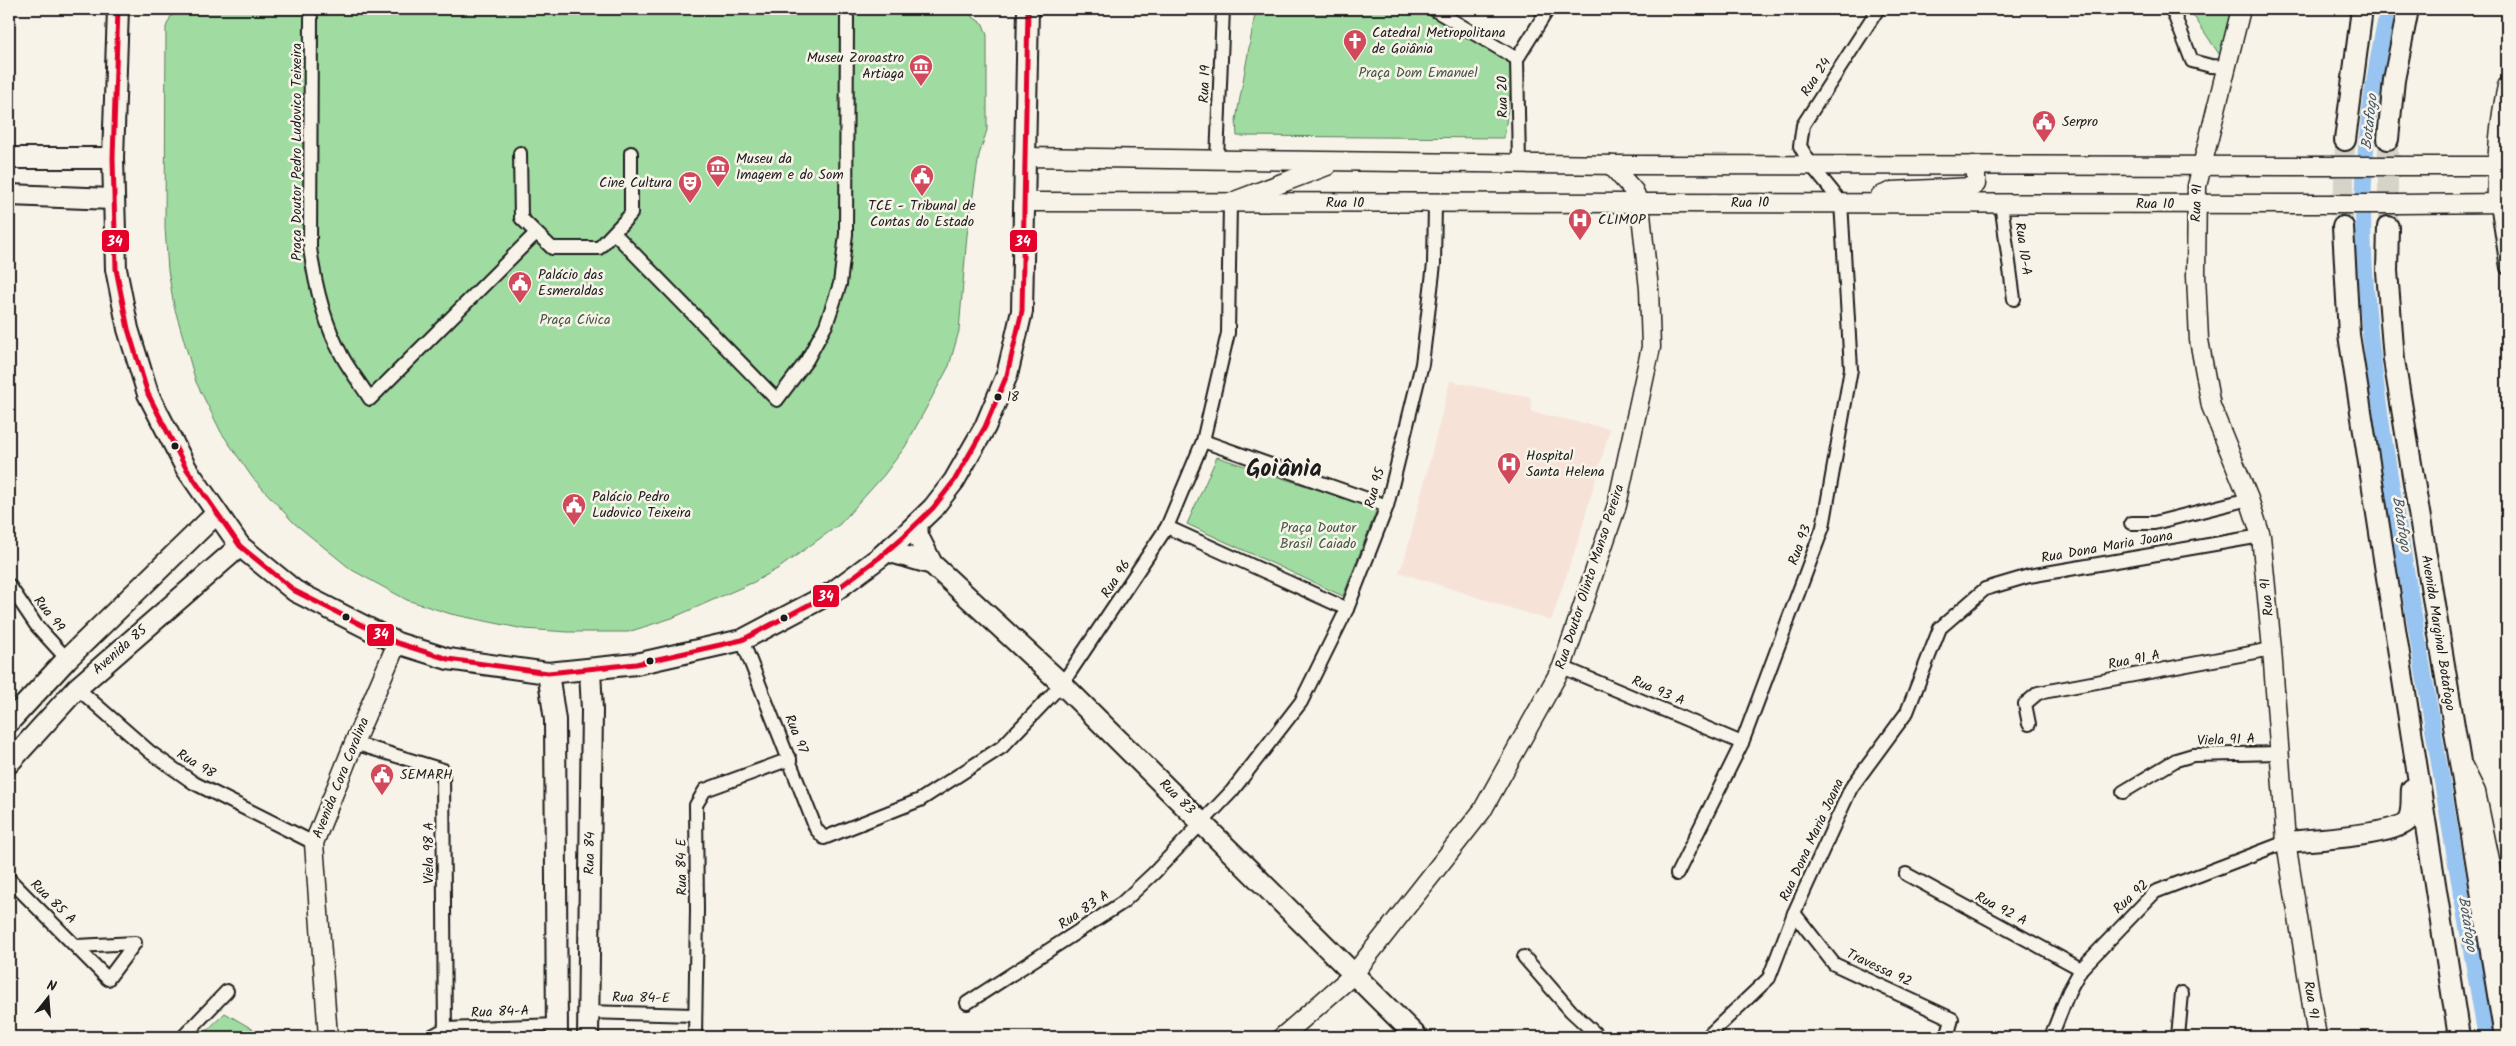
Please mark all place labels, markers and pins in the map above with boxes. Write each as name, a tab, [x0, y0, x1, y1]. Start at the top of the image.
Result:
place label: Catedral Metropolitana de Goiânia	[1372, 22, 1505, 60]
church icon: Catedral Metropolitana de Goiânia	[1342, 28, 1368, 62]
place label: Museu Zoroastro Artiaga	[807, 47, 904, 85]
museum icon: Museu Zoroastro Artiaga	[908, 53, 934, 87]
public building icon: Serpro	[2031, 109, 2057, 143]
place label: Serpro	[2062, 111, 2098, 133]
place label: Museu da Imagem e do Som	[736, 148, 844, 186]
museum icon: Museu da Imagem e do Som	[705, 154, 731, 188]
public building icon: TCE - Tribunal de Contas do Estado	[909, 163, 935, 197]
theatre icon: Cine Cultura	[677, 170, 703, 204]
place label: Cine Cultura	[599, 172, 672, 194]
place label: TCE - Tribunal de Contas do Estado	[868, 195, 977, 233]
hospital icon: CLIMOP	[1567, 207, 1593, 241]
place label: CLIMOP	[1598, 209, 1646, 231]
place label: Palácio das Esmeraldas	[538, 264, 604, 302]
public building icon: Palácio das Esmeraldas	[507, 270, 533, 304]
place label: 18	[1007, 387, 1019, 408]
marker: 18	[993, 392, 1003, 402]
unlabelled marker	[170, 441, 180, 451]
place label: Hospital Santa Helena	[1526, 445, 1605, 483]
hospital icon: Hospital Santa Helena	[1496, 451, 1522, 485]
place label: Palácio Pedro Ludovico Teixeira	[592, 486, 691, 524]
public building icon: Palácio Pedro Ludovico Teixeira	[561, 492, 587, 526]
unlabelled marker	[341, 612, 351, 622]
unlabelled marker	[779, 613, 789, 623]
unlabelled marker	[645, 656, 655, 666]
public building icon: SEMARH	[369, 762, 395, 796]
place label: SEMARH	[400, 764, 453, 786]

